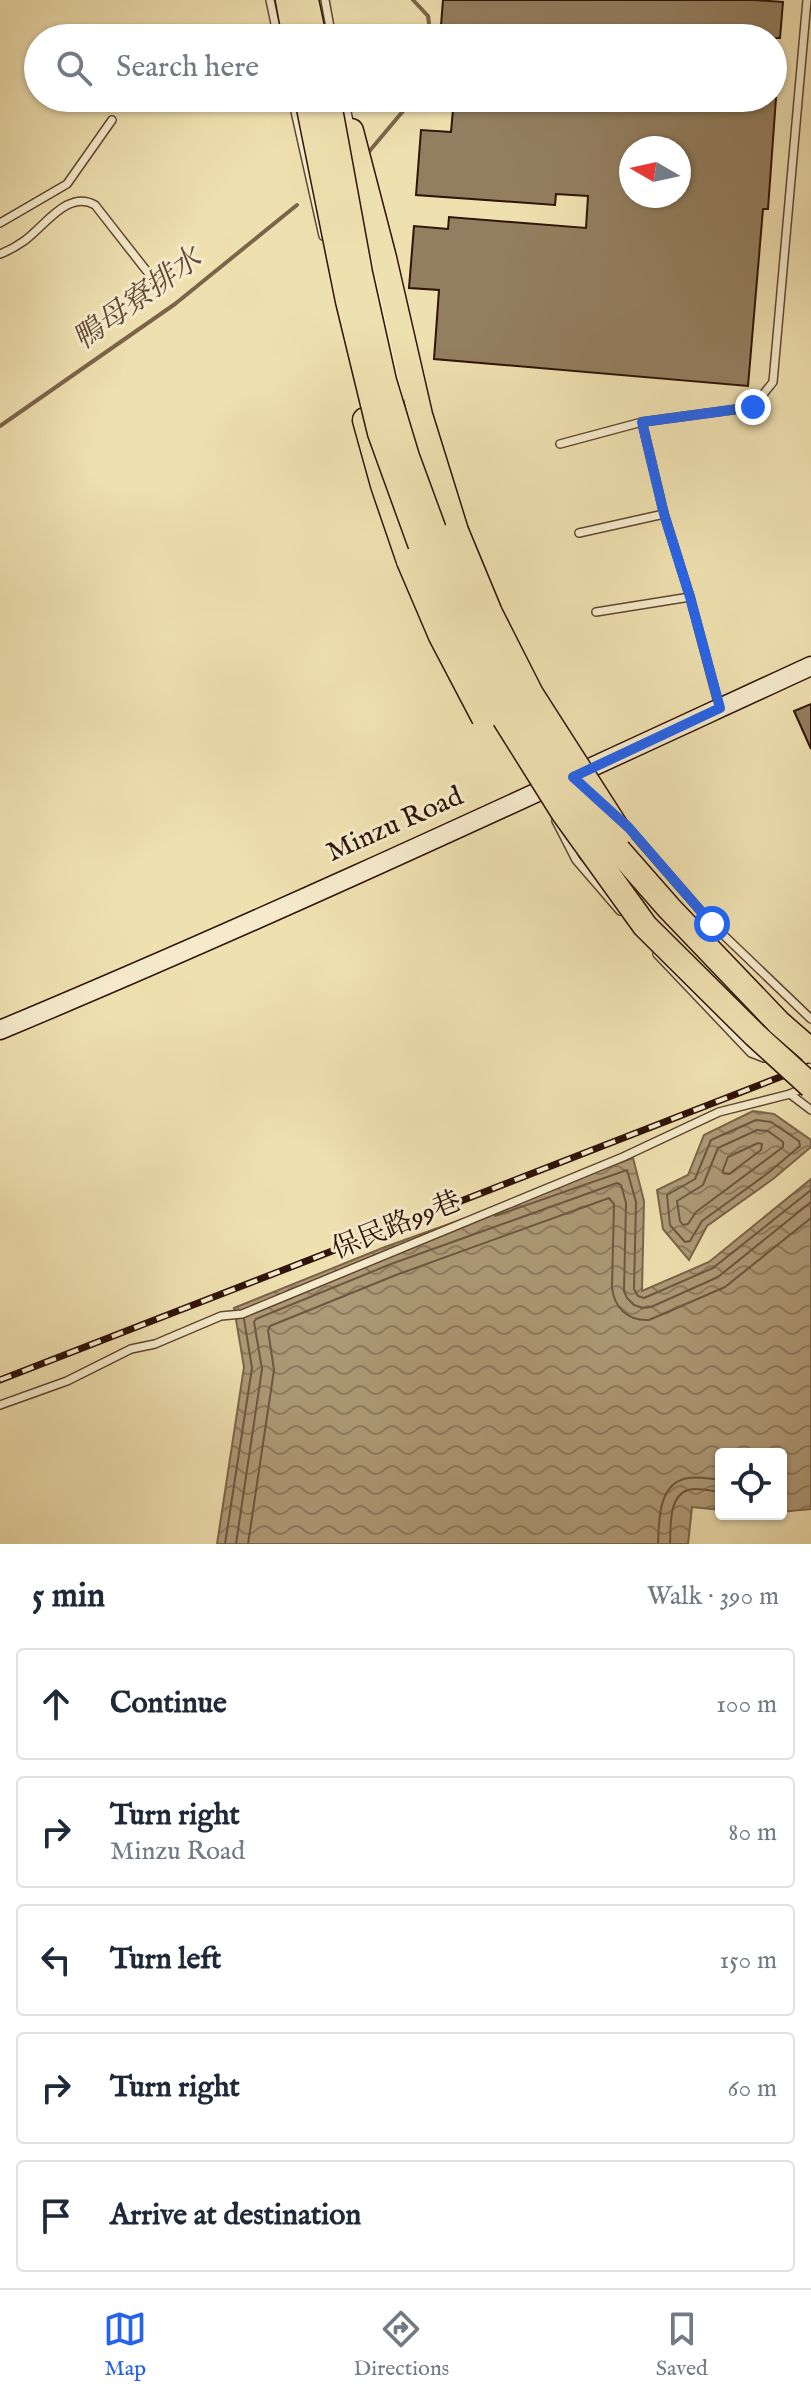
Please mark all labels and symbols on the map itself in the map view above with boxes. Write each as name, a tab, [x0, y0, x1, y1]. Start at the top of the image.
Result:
north arrow	[619, 136, 691, 208]
water label: 鴨母寮排水	[66, 239, 212, 359]
route end	[735, 389, 771, 425]
street label: Minzu Road	[321, 779, 469, 871]
route start	[694, 906, 730, 942]
street label: 保民路99巷	[327, 1184, 467, 1268]

